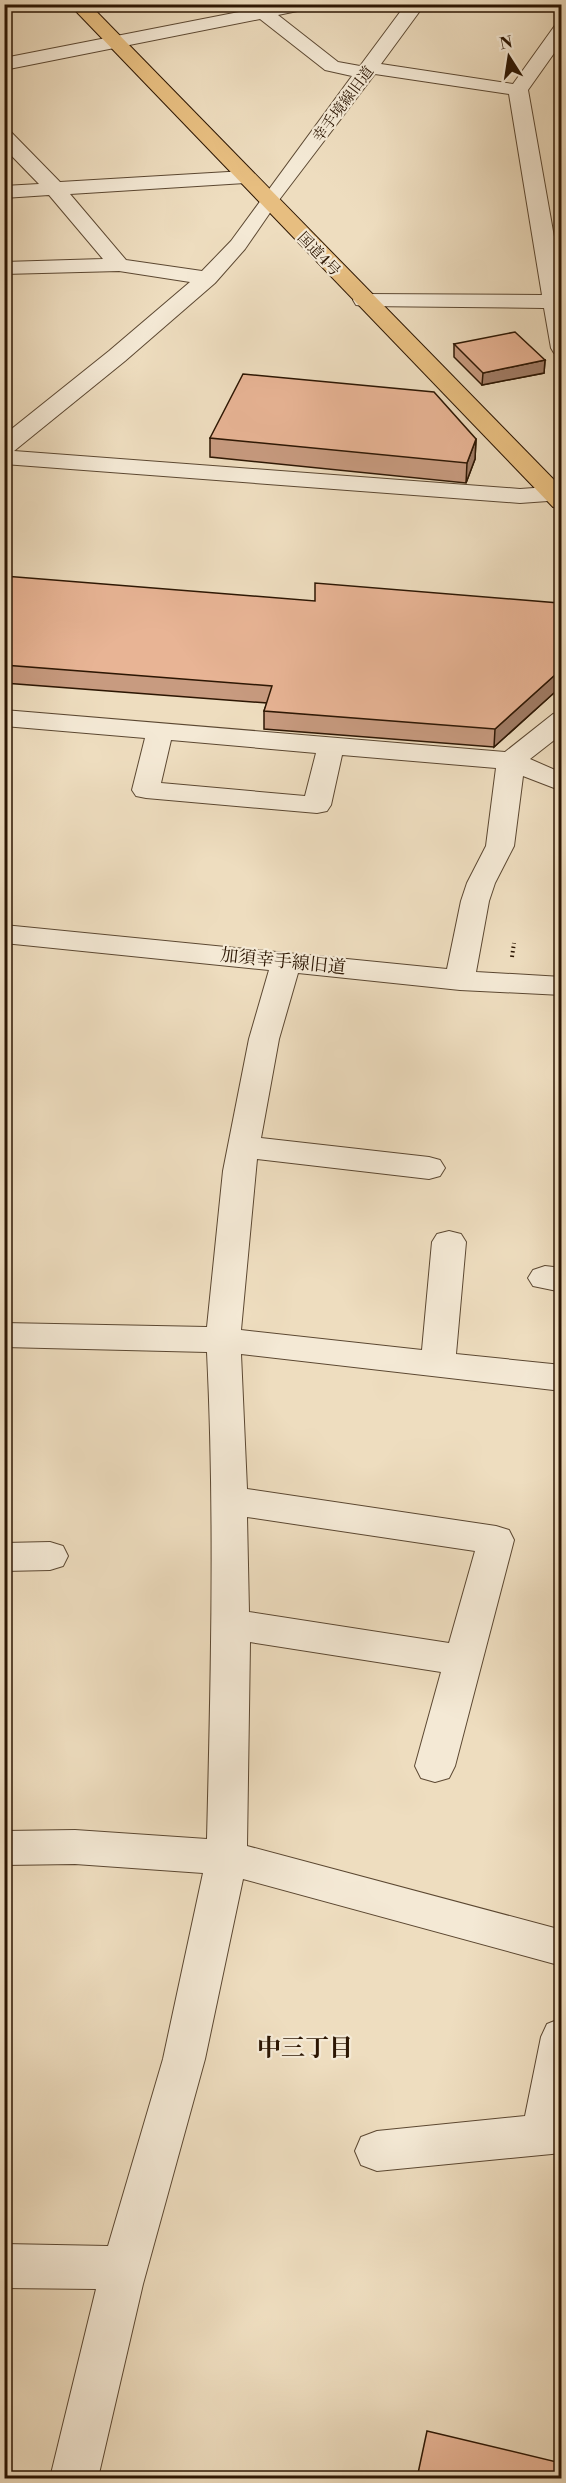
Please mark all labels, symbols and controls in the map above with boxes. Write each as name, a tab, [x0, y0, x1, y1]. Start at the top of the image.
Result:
north arrow	[479, 27, 539, 87]
text: N	[498, 32, 515, 54]
street label: 幸手境線旧道	[309, 63, 378, 146]
street label: 国道4号	[293, 228, 344, 280]
street label: 加須幸手線旧道	[219, 943, 347, 980]
district label: 中三丁目	[257, 2034, 353, 2064]

